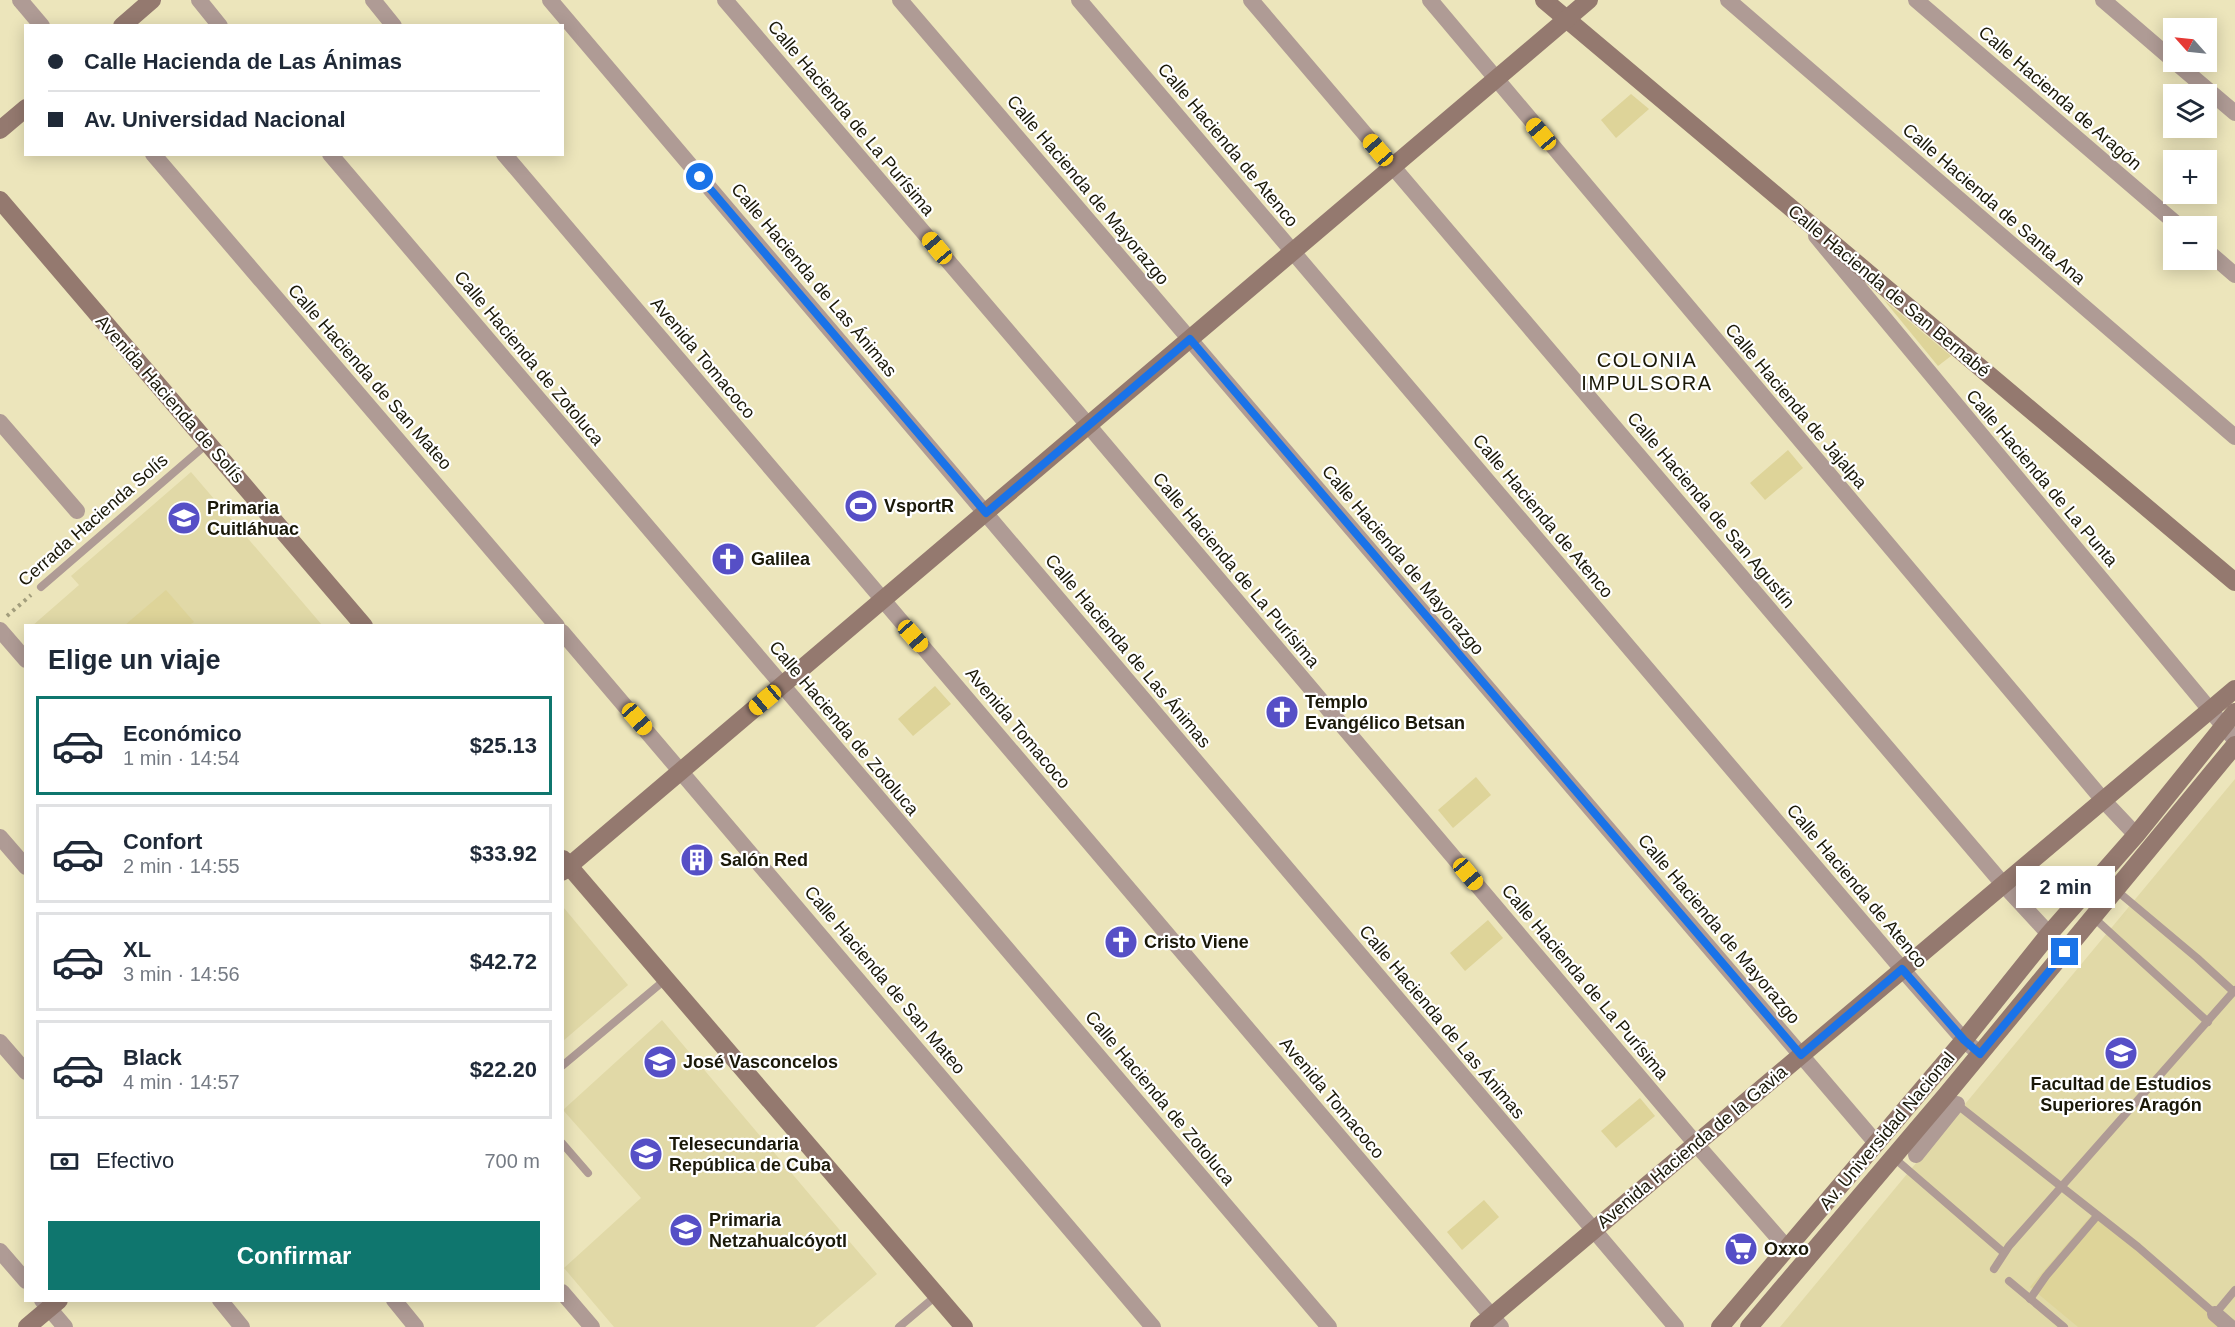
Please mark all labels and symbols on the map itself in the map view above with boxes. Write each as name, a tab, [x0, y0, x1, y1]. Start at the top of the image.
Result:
street label: Calle Hacienda de La Purísima	[764, 17, 939, 220]
north arrow	[2163, 18, 2217, 72]
street label: Calle Hacienda de Aragón	[1975, 22, 2145, 174]
street label: Calle Hacienda de Atenco	[1154, 59, 1302, 231]
street label: Calle Hacienda de Mayorazgo	[1003, 91, 1173, 289]
car	[1523, 114, 1559, 154]
street label: Calle Hacienda de Santa Ana	[1899, 119, 2090, 289]
car	[1359, 131, 1397, 169]
route start	[686, 163, 713, 190]
street label: Calle Hacienda de Las Ánimas	[727, 179, 901, 381]
street label: Calle Hacienda de San Bernabé	[1784, 201, 1994, 381]
car	[919, 228, 955, 268]
street label: Calle Hacienda de Zotoluca	[450, 267, 608, 450]
street label: Calle Hacienda de San Mateo	[284, 280, 456, 474]
street label: Avenida Tomacoco	[647, 294, 759, 422]
street label: Avenida Hacienda de Solís	[92, 311, 248, 487]
street label: Calle Hacienda de Jajalpa	[1721, 319, 1872, 493]
district label: COLONIA IMPULSORA	[1581, 349, 1713, 394]
street label: Calle Hacienda de La Punta	[1962, 386, 2122, 571]
street label: Calle Hacienda de San Agustín	[1623, 408, 1799, 612]
street label: Calle Hacienda de Atenco	[1469, 430, 1617, 602]
street label: Cerrada Hacienda Solís	[14, 450, 172, 590]
street label: Calle Hacienda de Mayorazgo	[1318, 461, 1488, 659]
street label: Calle Hacienda de La Purísima	[1149, 469, 1324, 672]
sports icon: VsportR	[843, 488, 879, 524]
place label: VsportR	[884, 496, 954, 516]
place label: Primaria Cuitláhuac	[207, 498, 299, 539]
school or university icon: Primaria Cuitláhuac	[166, 500, 202, 536]
church icon: Galilea	[710, 541, 746, 577]
place label: Galilea	[751, 549, 811, 569]
street label: Calle Hacienda de Las Ánimas	[1041, 550, 1215, 752]
car	[894, 617, 932, 655]
street label: Calle Hacienda de Zotoluca	[765, 637, 923, 820]
street label: Avenida Tomacoco	[962, 664, 1074, 792]
car	[745, 682, 785, 718]
place label: Templo Evangélico Betsan	[1305, 692, 1465, 733]
church icon: Templo Evangélico Betsan	[1264, 694, 1300, 730]
car	[618, 700, 656, 738]
street label: Calle Hacienda de Atenco	[1783, 800, 1931, 972]
street label: Calle Hacienda de Mayorazgo	[1634, 830, 1804, 1028]
building icon: Salón Red	[679, 842, 715, 878]
place label: Salón Red	[720, 850, 808, 870]
car	[1450, 854, 1486, 894]
callout: 2 min	[2016, 865, 2114, 907]
street label: Calle Hacienda de La Purísima	[1498, 881, 1673, 1084]
street label: Calle Hacienda de San Mateo	[800, 882, 970, 1078]
street label: Calle Hacienda de Las Ánimas	[1355, 921, 1529, 1123]
church icon: Cristo Viene	[1103, 924, 1139, 960]
place label: Cristo Viene	[1144, 932, 1249, 952]
route end	[2051, 938, 2078, 965]
street label: Calle Hacienda de Zotoluca	[1081, 1007, 1239, 1190]
street label: Avenida Tomacoco	[1276, 1034, 1388, 1162]
school or university icon: Facultad de Estudios Superiores Aragón	[2103, 1035, 2139, 1071]
school or university icon: José Vasconcelos	[642, 1044, 678, 1080]
street label: Av. Universidad Nacional	[1815, 1048, 1959, 1214]
place label: José Vasconcelos	[683, 1052, 838, 1072]
street label: Avenida Hacienda de la Gavia	[1593, 1061, 1792, 1232]
place label: Facultad de Estudios Superiores Aragón	[2030, 1074, 2212, 1115]
place label: Telesecundaria República de Cuba	[669, 1134, 832, 1175]
school or university icon: Telesecundaria República de Cuba	[628, 1136, 664, 1172]
place label: Primaria Netzahualcóyotl	[709, 1210, 847, 1251]
school or university icon: Primaria Netzahualcóyotl	[668, 1212, 704, 1248]
supermarket icon: Oxxo	[1723, 1231, 1759, 1267]
place label: Oxxo	[1764, 1239, 1809, 1259]

